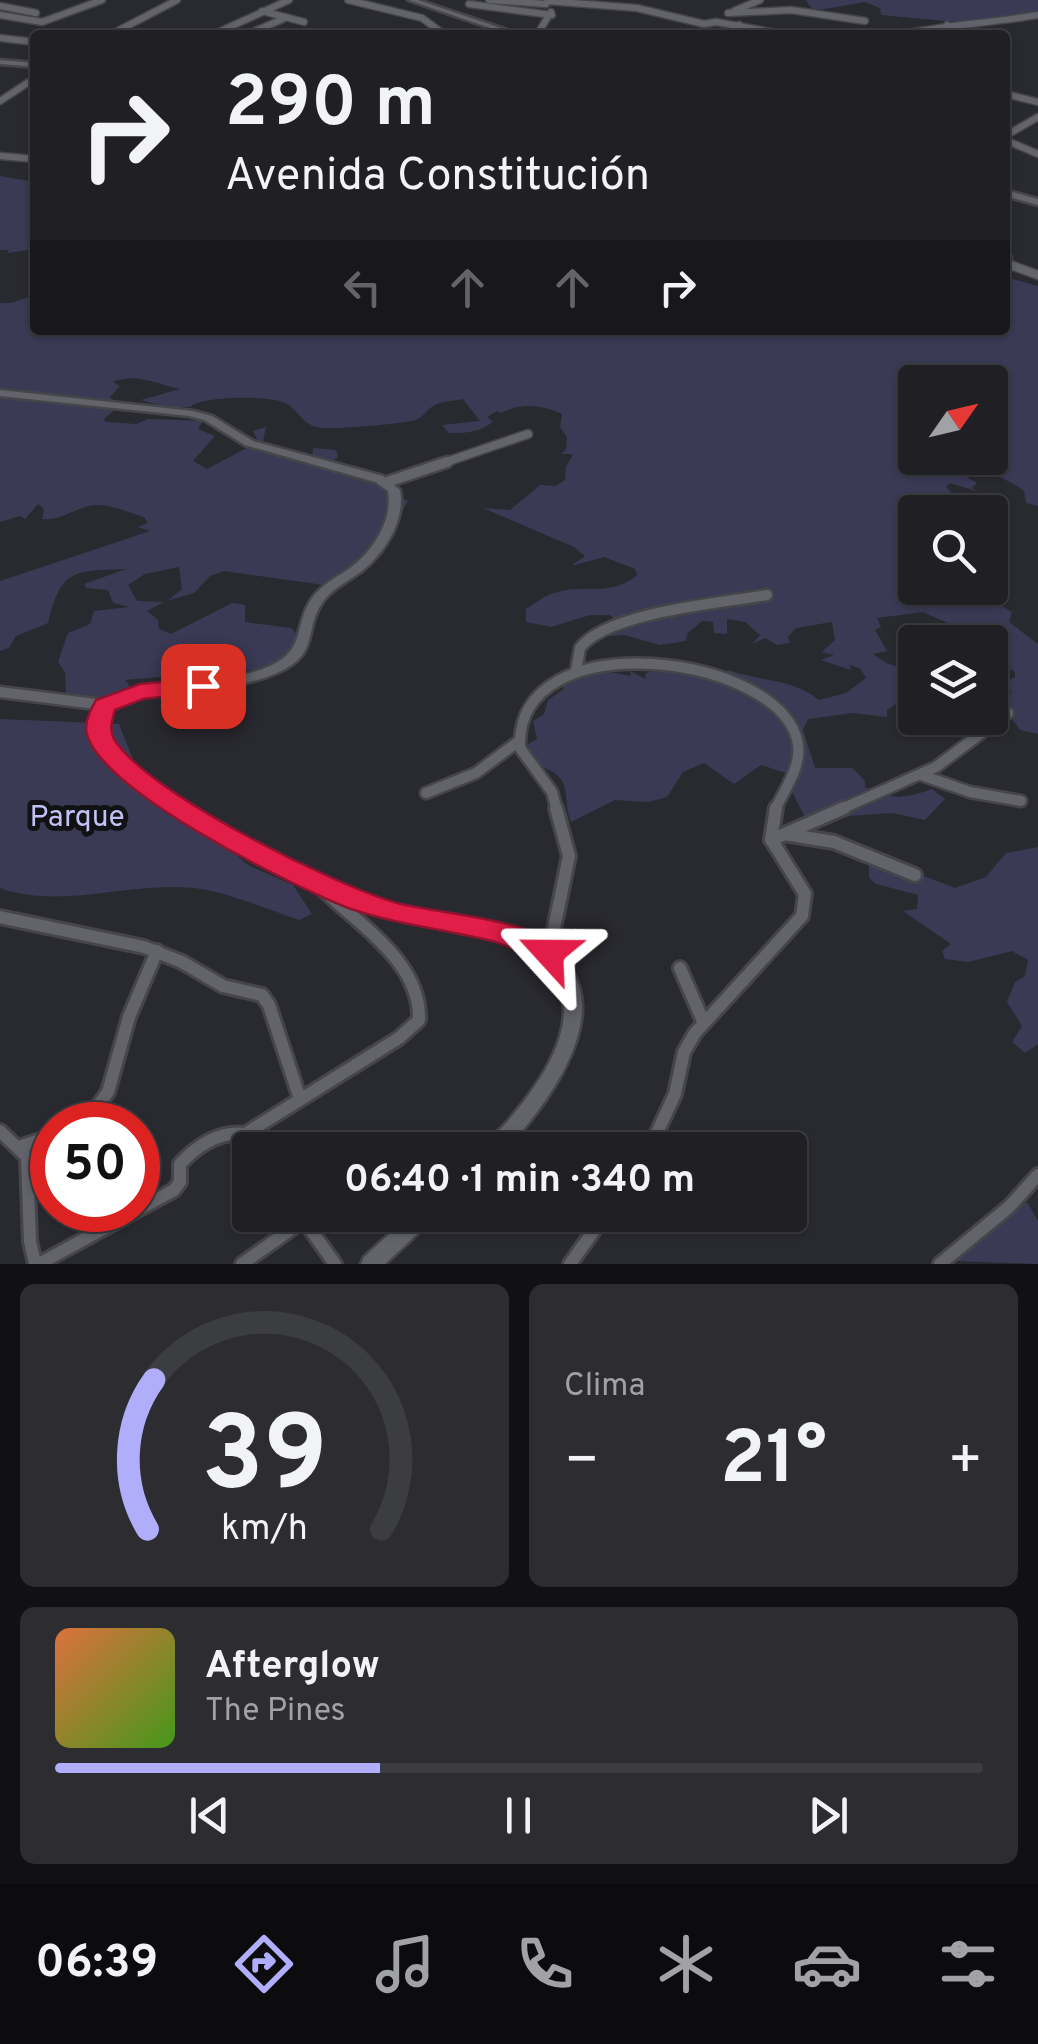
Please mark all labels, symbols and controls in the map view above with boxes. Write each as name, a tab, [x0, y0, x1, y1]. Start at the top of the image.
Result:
text: 290 m	[225, 62, 436, 151]
icon: right	[60, 70, 190, 200]
text: Avenida Constitución	[225, 149, 650, 206]
icon: left	[335, 260, 390, 315]
icon: ahead	[440, 260, 495, 315]
icon: ahead	[545, 260, 600, 315]
icon: right	[650, 260, 705, 315]
north arrow	[898, 365, 1008, 475]
map controls	[898, 365, 1008, 735]
button: search	[898, 495, 1008, 605]
button: layers	[898, 625, 1008, 735]
pin	[161, 644, 246, 729]
icon: arrive	[176, 659, 231, 714]
park label: Parque	[29, 800, 125, 837]
position arrow	[497, 901, 601, 1005]
speed limit sign: 50	[30, 1102, 160, 1232]
text: 06:40 · 1 min · 340 m	[344, 1157, 695, 1206]
text: Clima	[564, 1367, 645, 1407]
text: 39	[201, 1395, 328, 1527]
text: 21°	[720, 1415, 827, 1510]
text: −	[564, 1428, 599, 1498]
text: +	[948, 1428, 983, 1498]
text: km/h	[221, 1507, 308, 1553]
text: Afterglow	[205, 1643, 380, 1692]
text: The Pines	[205, 1692, 346, 1732]
icon: previous	[182, 1788, 237, 1843]
icon: pause	[491, 1788, 546, 1843]
icon: next	[801, 1788, 856, 1843]
icon: directions	[229, 1929, 299, 1999]
icon: music	[370, 1929, 440, 1999]
icon: phone	[510, 1929, 580, 1999]
icon: climate	[651, 1929, 721, 1999]
icon: car	[792, 1929, 862, 1999]
icon: filters	[933, 1929, 1003, 1999]
text: 06:39	[35, 1936, 158, 1993]

